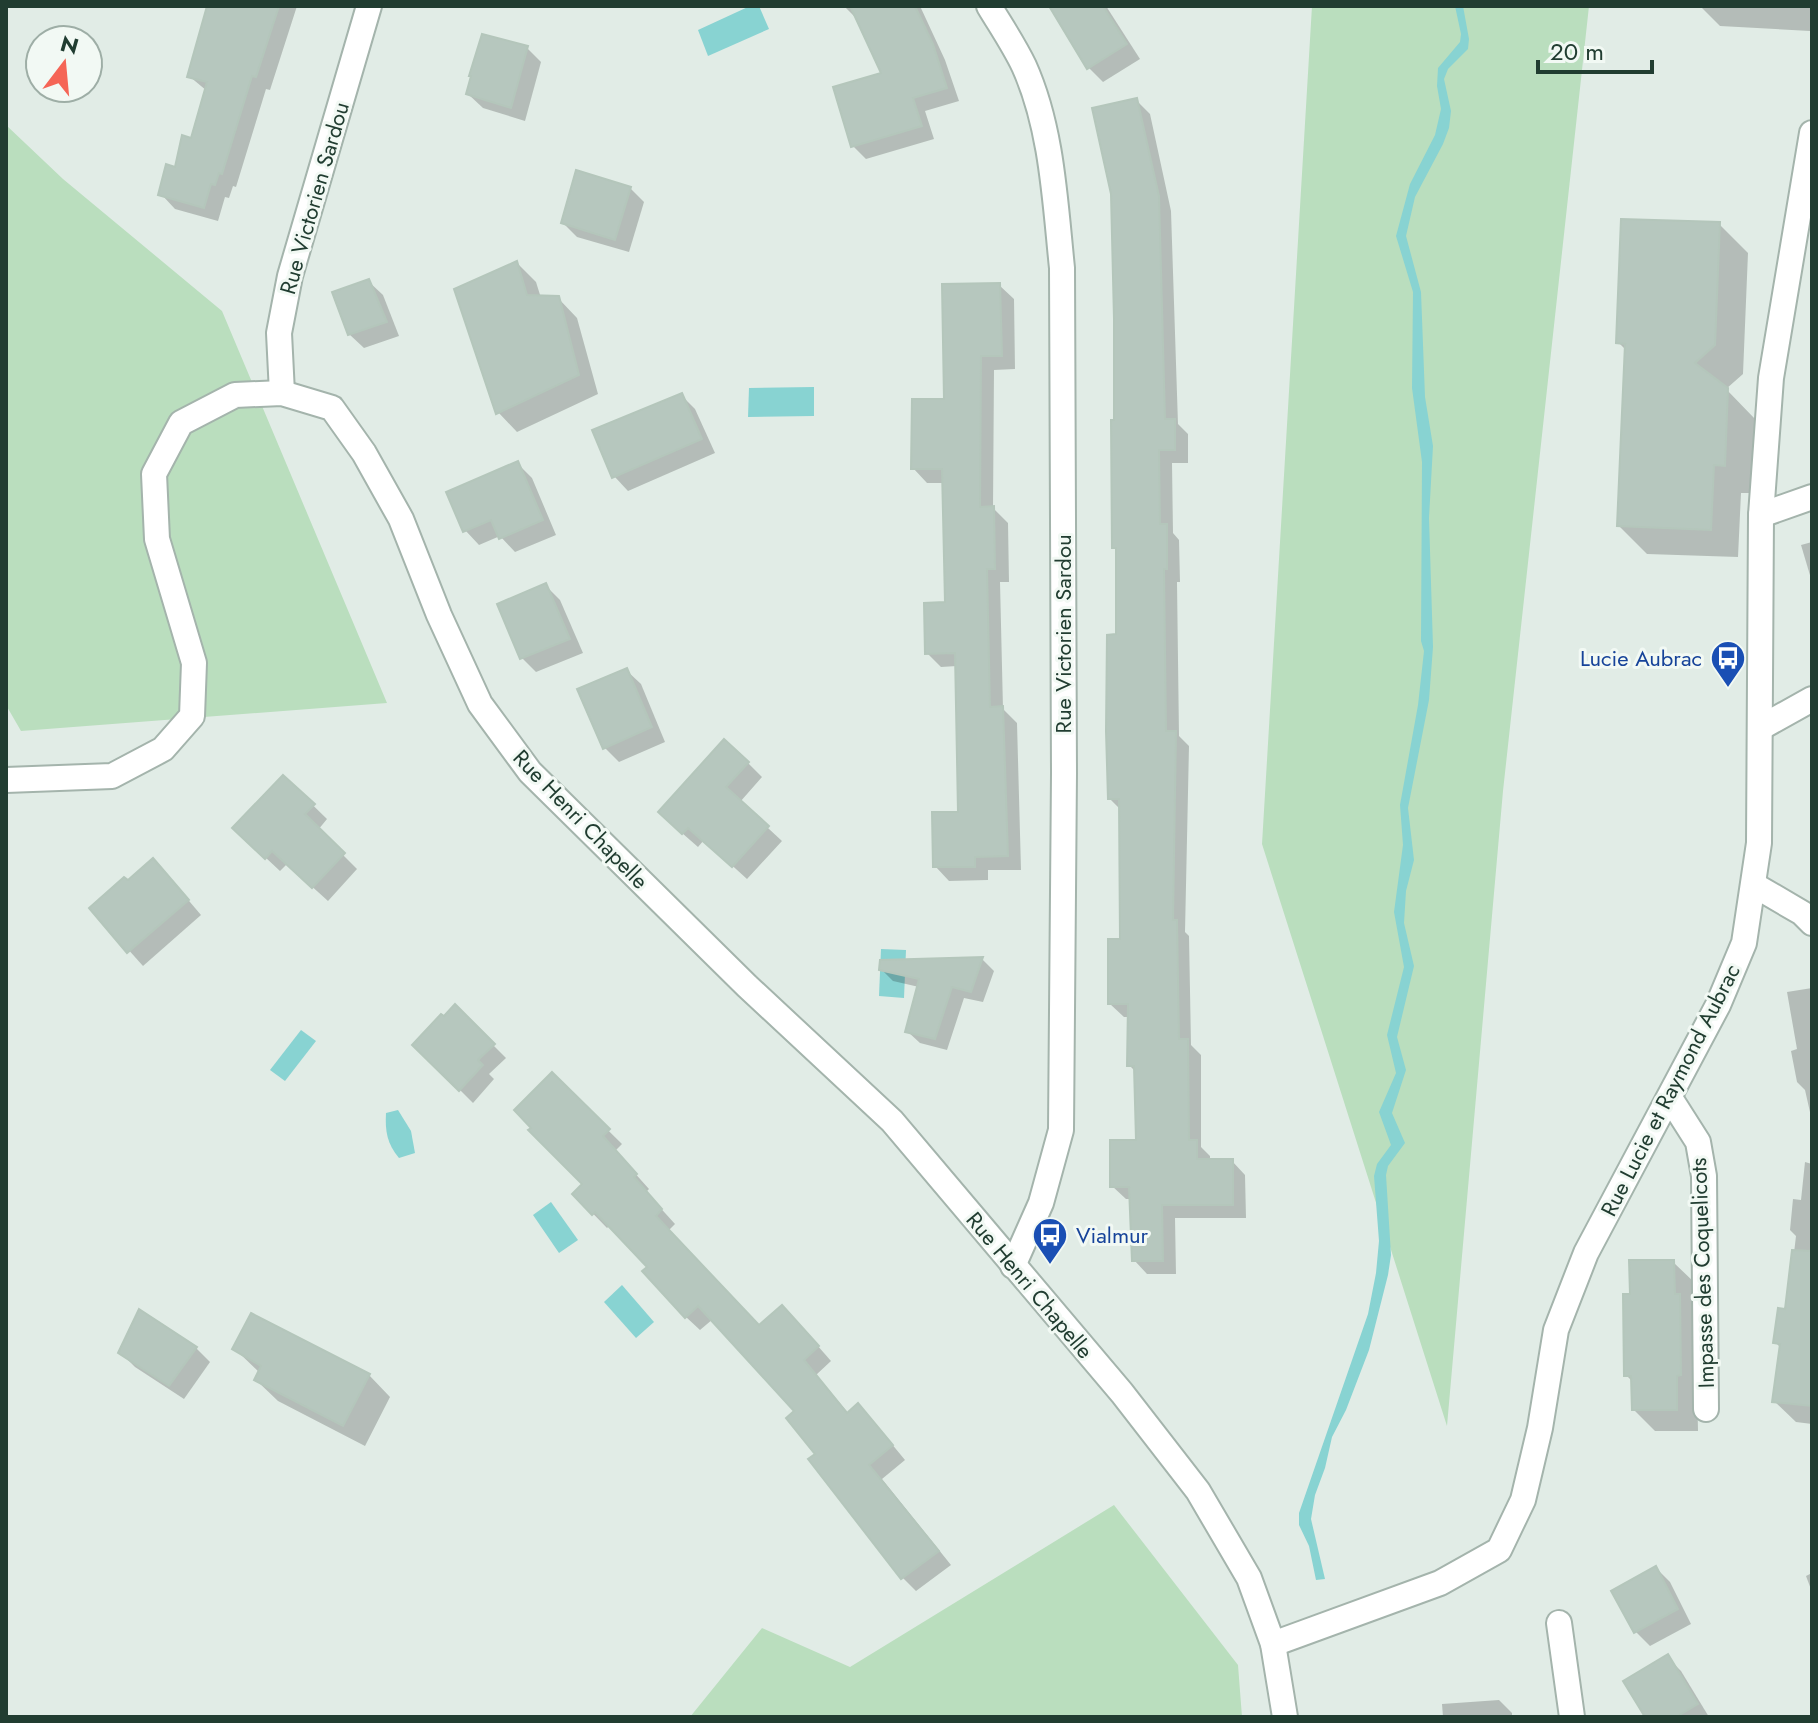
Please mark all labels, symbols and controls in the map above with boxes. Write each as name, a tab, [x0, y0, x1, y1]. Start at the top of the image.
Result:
north arrow	[24, 24, 104, 104]
scale bar	[1538, 24, 1652, 74]
text: N	[57, 27, 82, 63]
text: 20 m	[1550, 34, 1604, 69]
street label: Rue Victorien Sardou	[271, 98, 357, 298]
street label: Rue Victorien Sardou	[1047, 535, 1079, 733]
bus stop icon: Lucie Aubrac	[1709, 639, 1747, 689]
place label: Lucie Aubrac	[1580, 642, 1702, 674]
street label: Rue Henri Chapelle	[506, 742, 656, 896]
street label: Rue Lucie et Raymond Aubrac	[1592, 958, 1748, 1222]
street label: Impasse des Coquelicots	[1682, 1157, 1722, 1389]
street label: Rue Henri Chapelle	[959, 1205, 1101, 1365]
bus stop icon: Vialmur	[1031, 1216, 1069, 1266]
place label: Vialmur	[1076, 1219, 1149, 1251]

